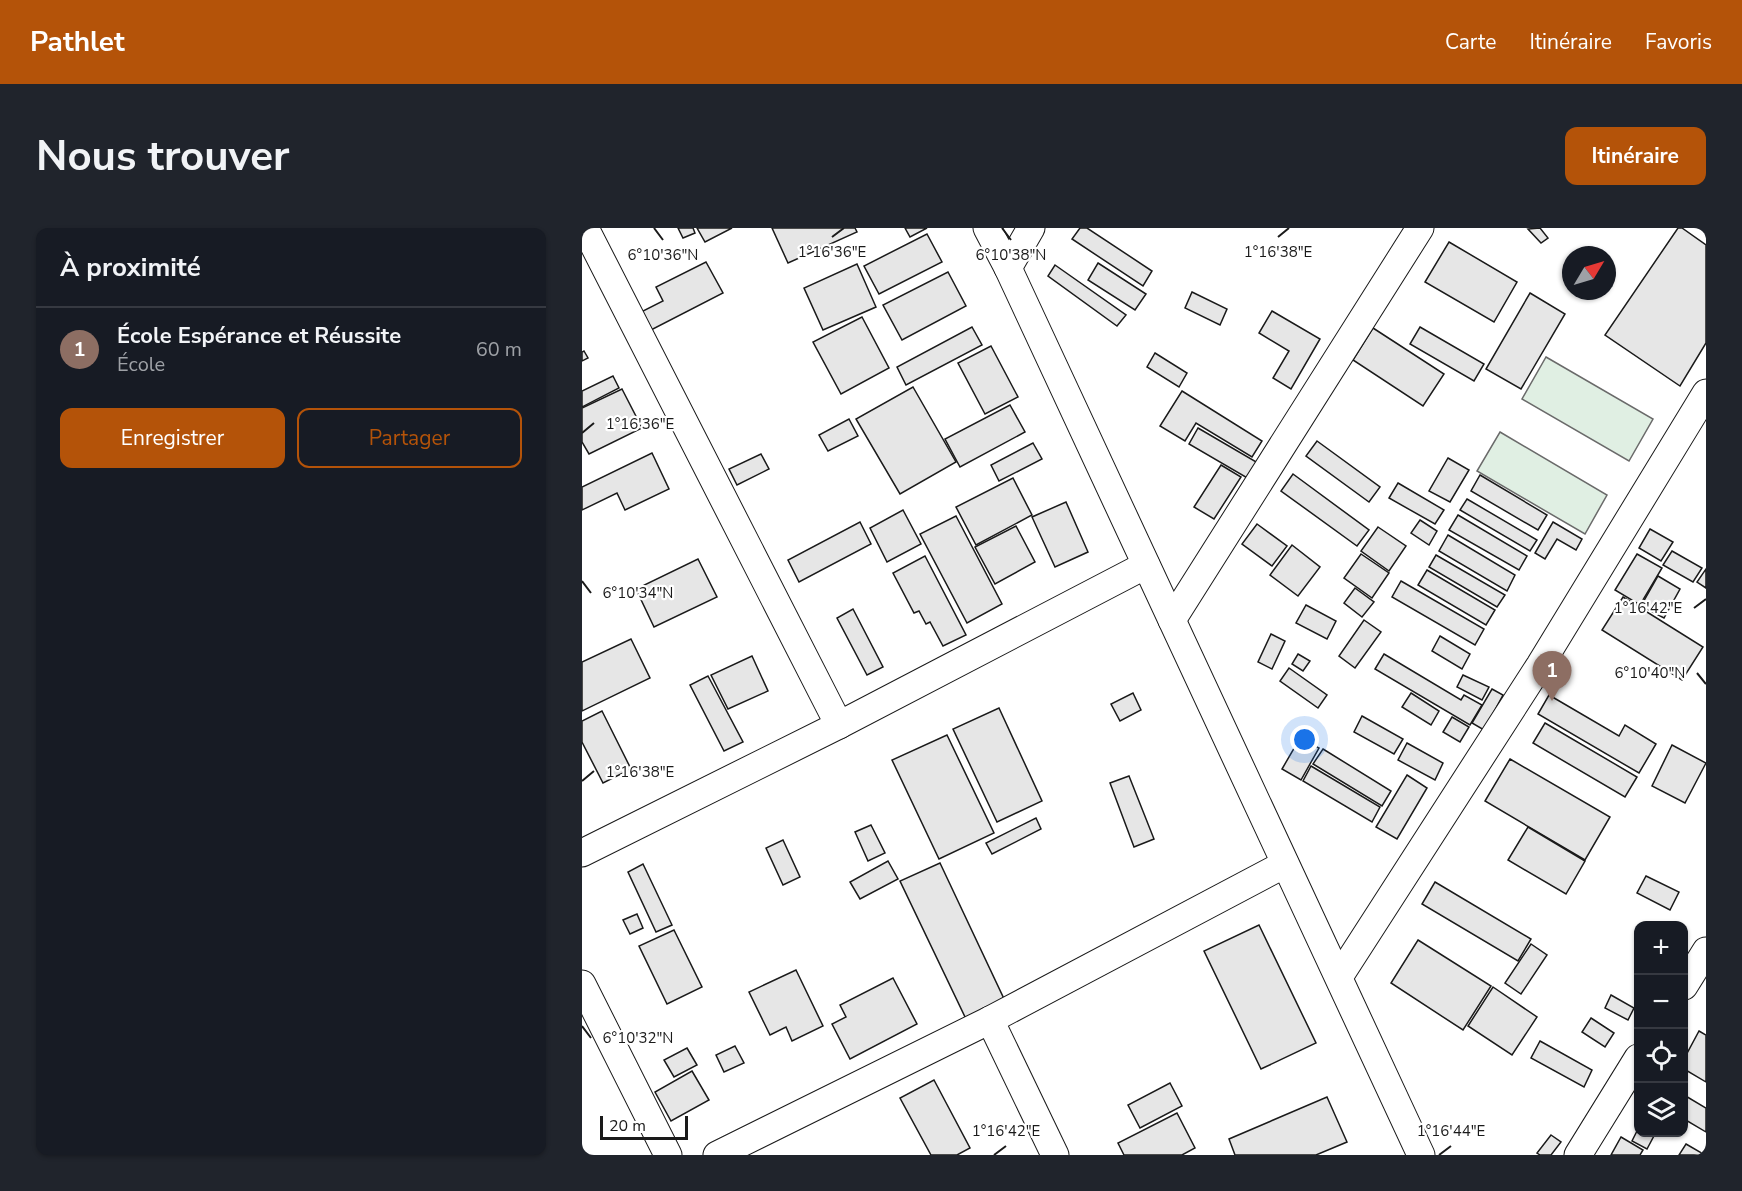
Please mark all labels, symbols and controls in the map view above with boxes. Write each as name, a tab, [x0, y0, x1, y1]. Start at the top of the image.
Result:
text: Pathlet	[30, 23, 125, 61]
text: Carte	[1445, 28, 1496, 56]
text: Itinéraire	[1529, 28, 1612, 56]
text: Favoris	[1645, 28, 1712, 56]
button: Itinéraire	[1565, 127, 1706, 185]
text: Nous trouver	[36, 128, 289, 185]
text: 1°16'36"E	[798, 242, 866, 262]
text: 1°16'38"E	[1244, 242, 1312, 262]
text: 6°10'36"N	[628, 245, 698, 265]
text: 6°10'38"N	[976, 245, 1046, 265]
north arrow	[1562, 246, 1616, 300]
text: À proximité	[60, 250, 201, 285]
text: École Espérance et Réussite	[117, 321, 401, 351]
text: 1	[74, 336, 86, 363]
text: 60 m	[476, 336, 522, 363]
text: École	[117, 351, 165, 378]
button: Enregistrer	[60, 408, 285, 468]
button: Partager	[297, 408, 522, 468]
text: 1°16'36"E	[606, 414, 674, 434]
text: 6°10'34"N	[603, 583, 673, 603]
text: 1°16'42"E	[1614, 598, 1682, 618]
pin: 1	[1532, 652, 1572, 701]
text: 6°10'40"N	[1615, 663, 1685, 683]
your location	[1290, 725, 1319, 754]
text: 1°16'38"E	[606, 762, 674, 782]
map controls	[1634, 921, 1688, 1137]
button: +	[1634, 921, 1688, 975]
button: −	[1634, 975, 1688, 1029]
text: 6°10'32"N	[603, 1028, 673, 1048]
button: locate	[1634, 1029, 1688, 1083]
button: layers	[1634, 1083, 1688, 1137]
scale bar	[600, 1113, 688, 1140]
text: 20 m	[609, 1115, 646, 1137]
text: 1°16'42"E	[972, 1121, 1040, 1141]
text: 1°16'44"E	[1417, 1121, 1485, 1141]

